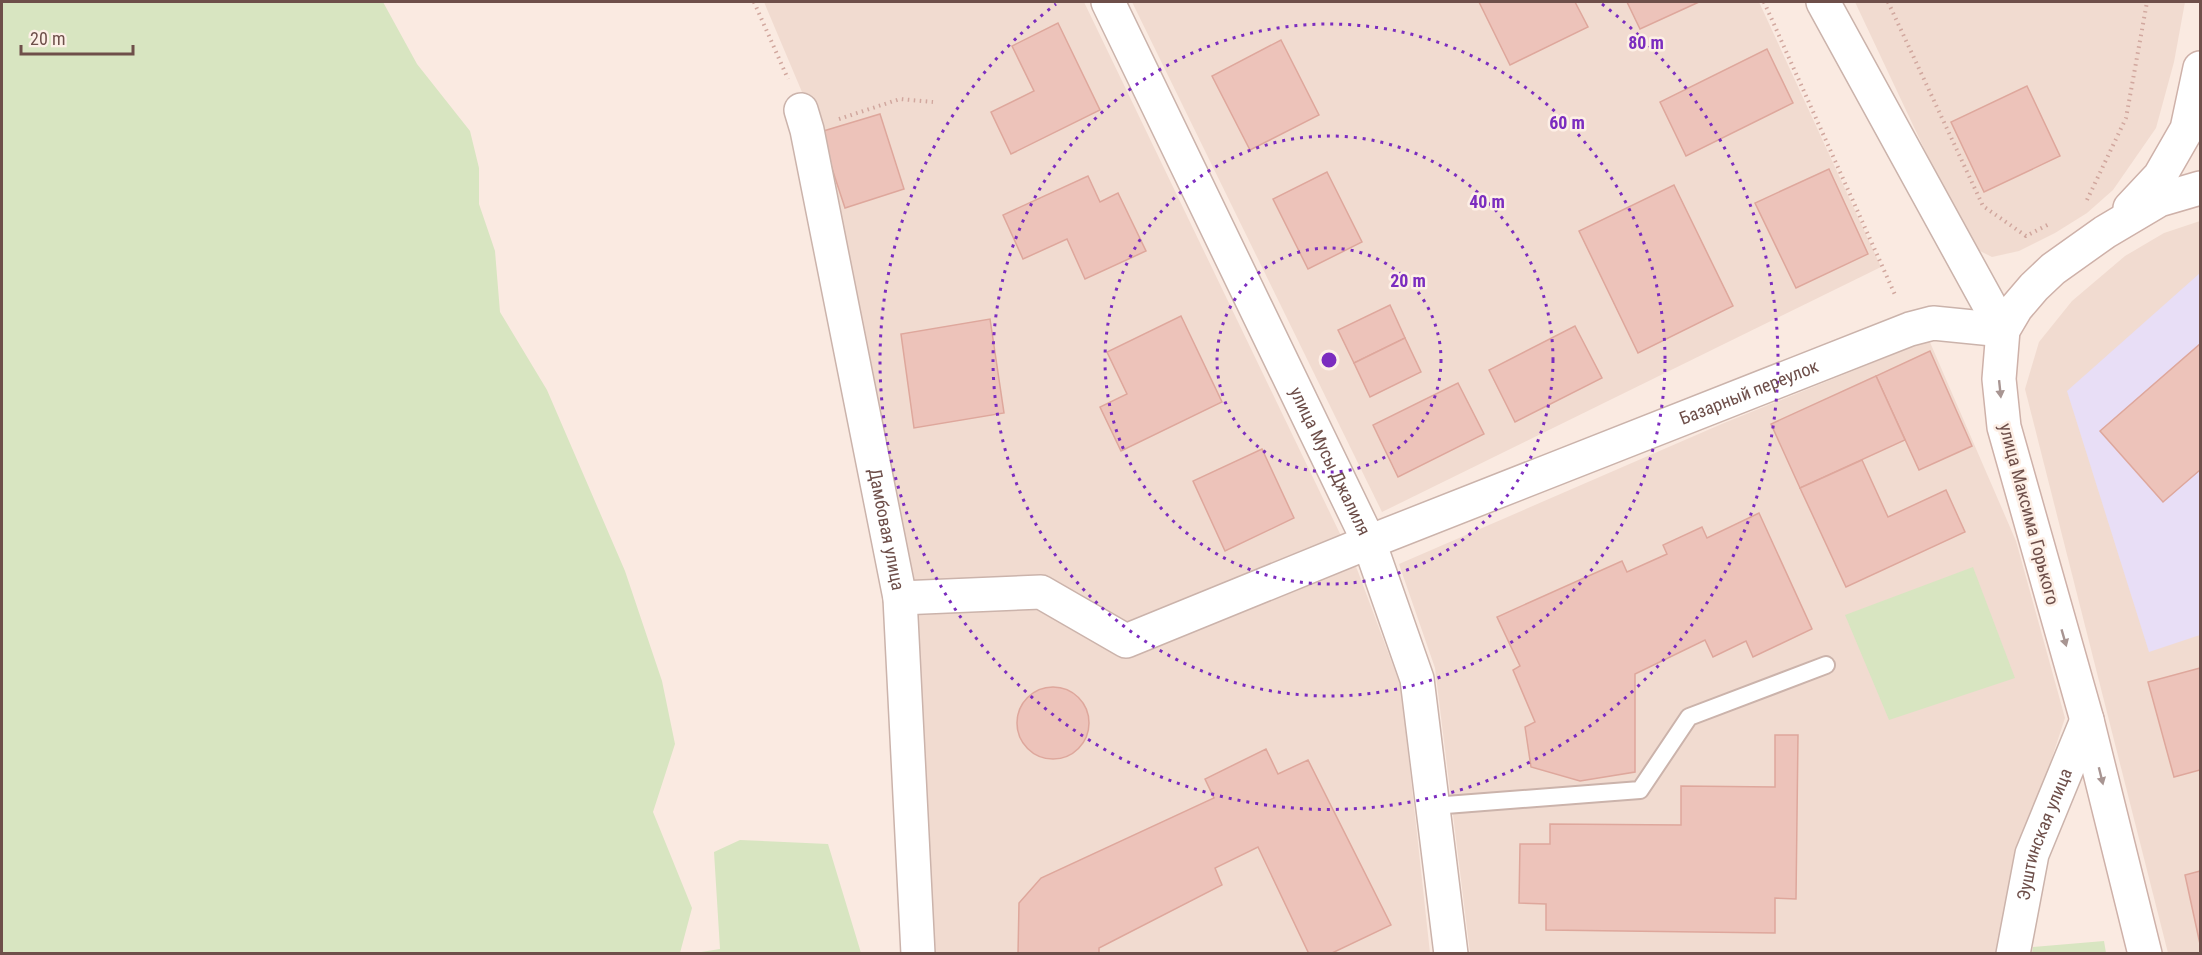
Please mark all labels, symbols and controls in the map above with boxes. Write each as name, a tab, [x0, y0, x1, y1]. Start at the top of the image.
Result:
scale bar	[21, 18, 134, 56]
text: 20 m	[30, 28, 65, 49]
text: 80 m	[1628, 32, 1664, 53]
text: 60 m	[1549, 112, 1585, 133]
text: 40 m	[1469, 191, 1505, 212]
text: 20 m	[1390, 270, 1426, 291]
centre of rings	[1319, 350, 1339, 370]
street label: Базарный переулок	[1676, 355, 1822, 429]
one-way arrow	[1995, 379, 2005, 398]
street label: улица Мусы Джалиля	[1286, 383, 1375, 539]
street label: улица Максима Горького	[1995, 421, 2064, 607]
street label: Дамбовая улица	[864, 466, 909, 592]
one-way arrow	[2059, 629, 2069, 647]
street label: Эуштинская улица	[2012, 765, 2076, 902]
one-way arrow	[2096, 767, 2106, 786]

